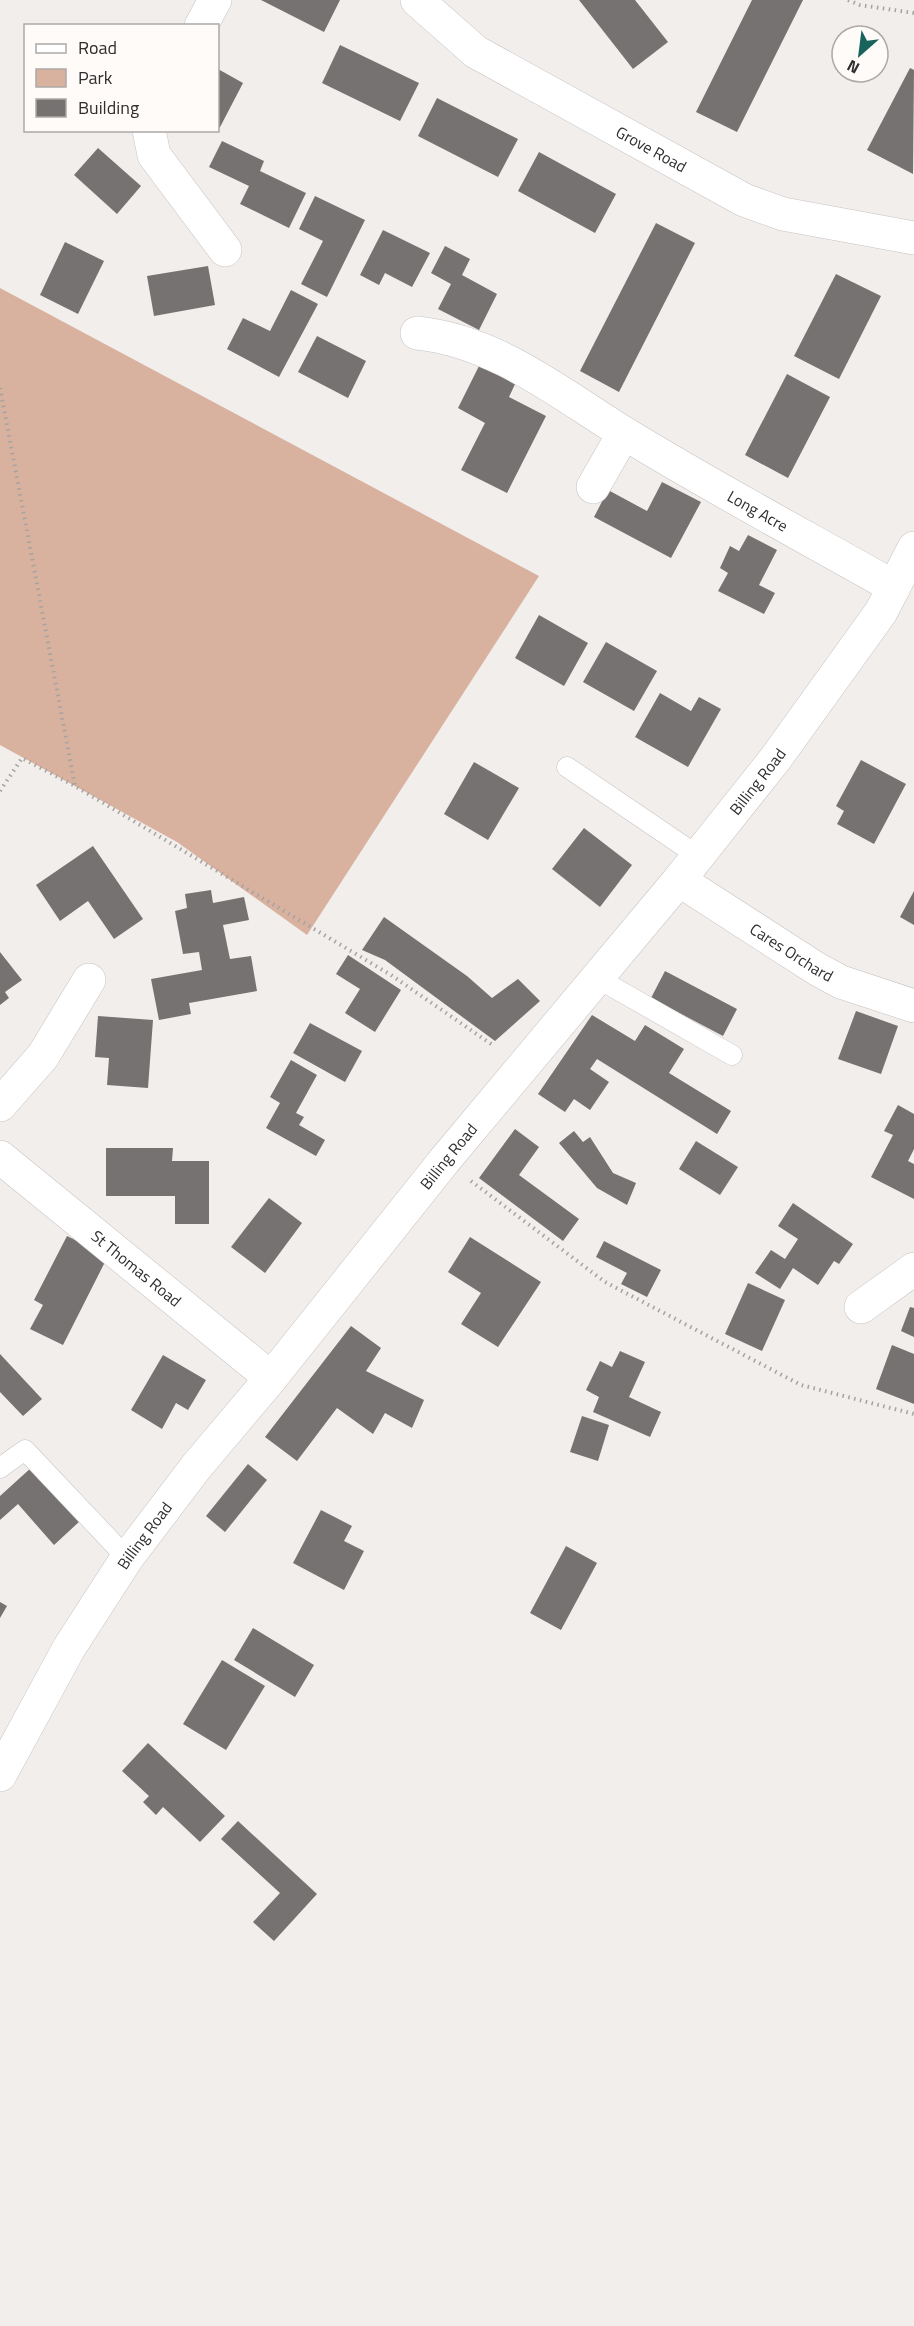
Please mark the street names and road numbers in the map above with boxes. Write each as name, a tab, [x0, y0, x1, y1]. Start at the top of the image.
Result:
street label: Grove Road	[612, 120, 691, 178]
street label: Long Acre	[723, 484, 793, 538]
street label: Billing Road	[723, 743, 791, 820]
street label: Cares Orchard	[745, 917, 838, 988]
street label: Billing Road	[414, 1118, 483, 1195]
street label: St Thomas Road	[86, 1224, 187, 1312]
street label: Billing Road	[111, 1497, 178, 1574]

